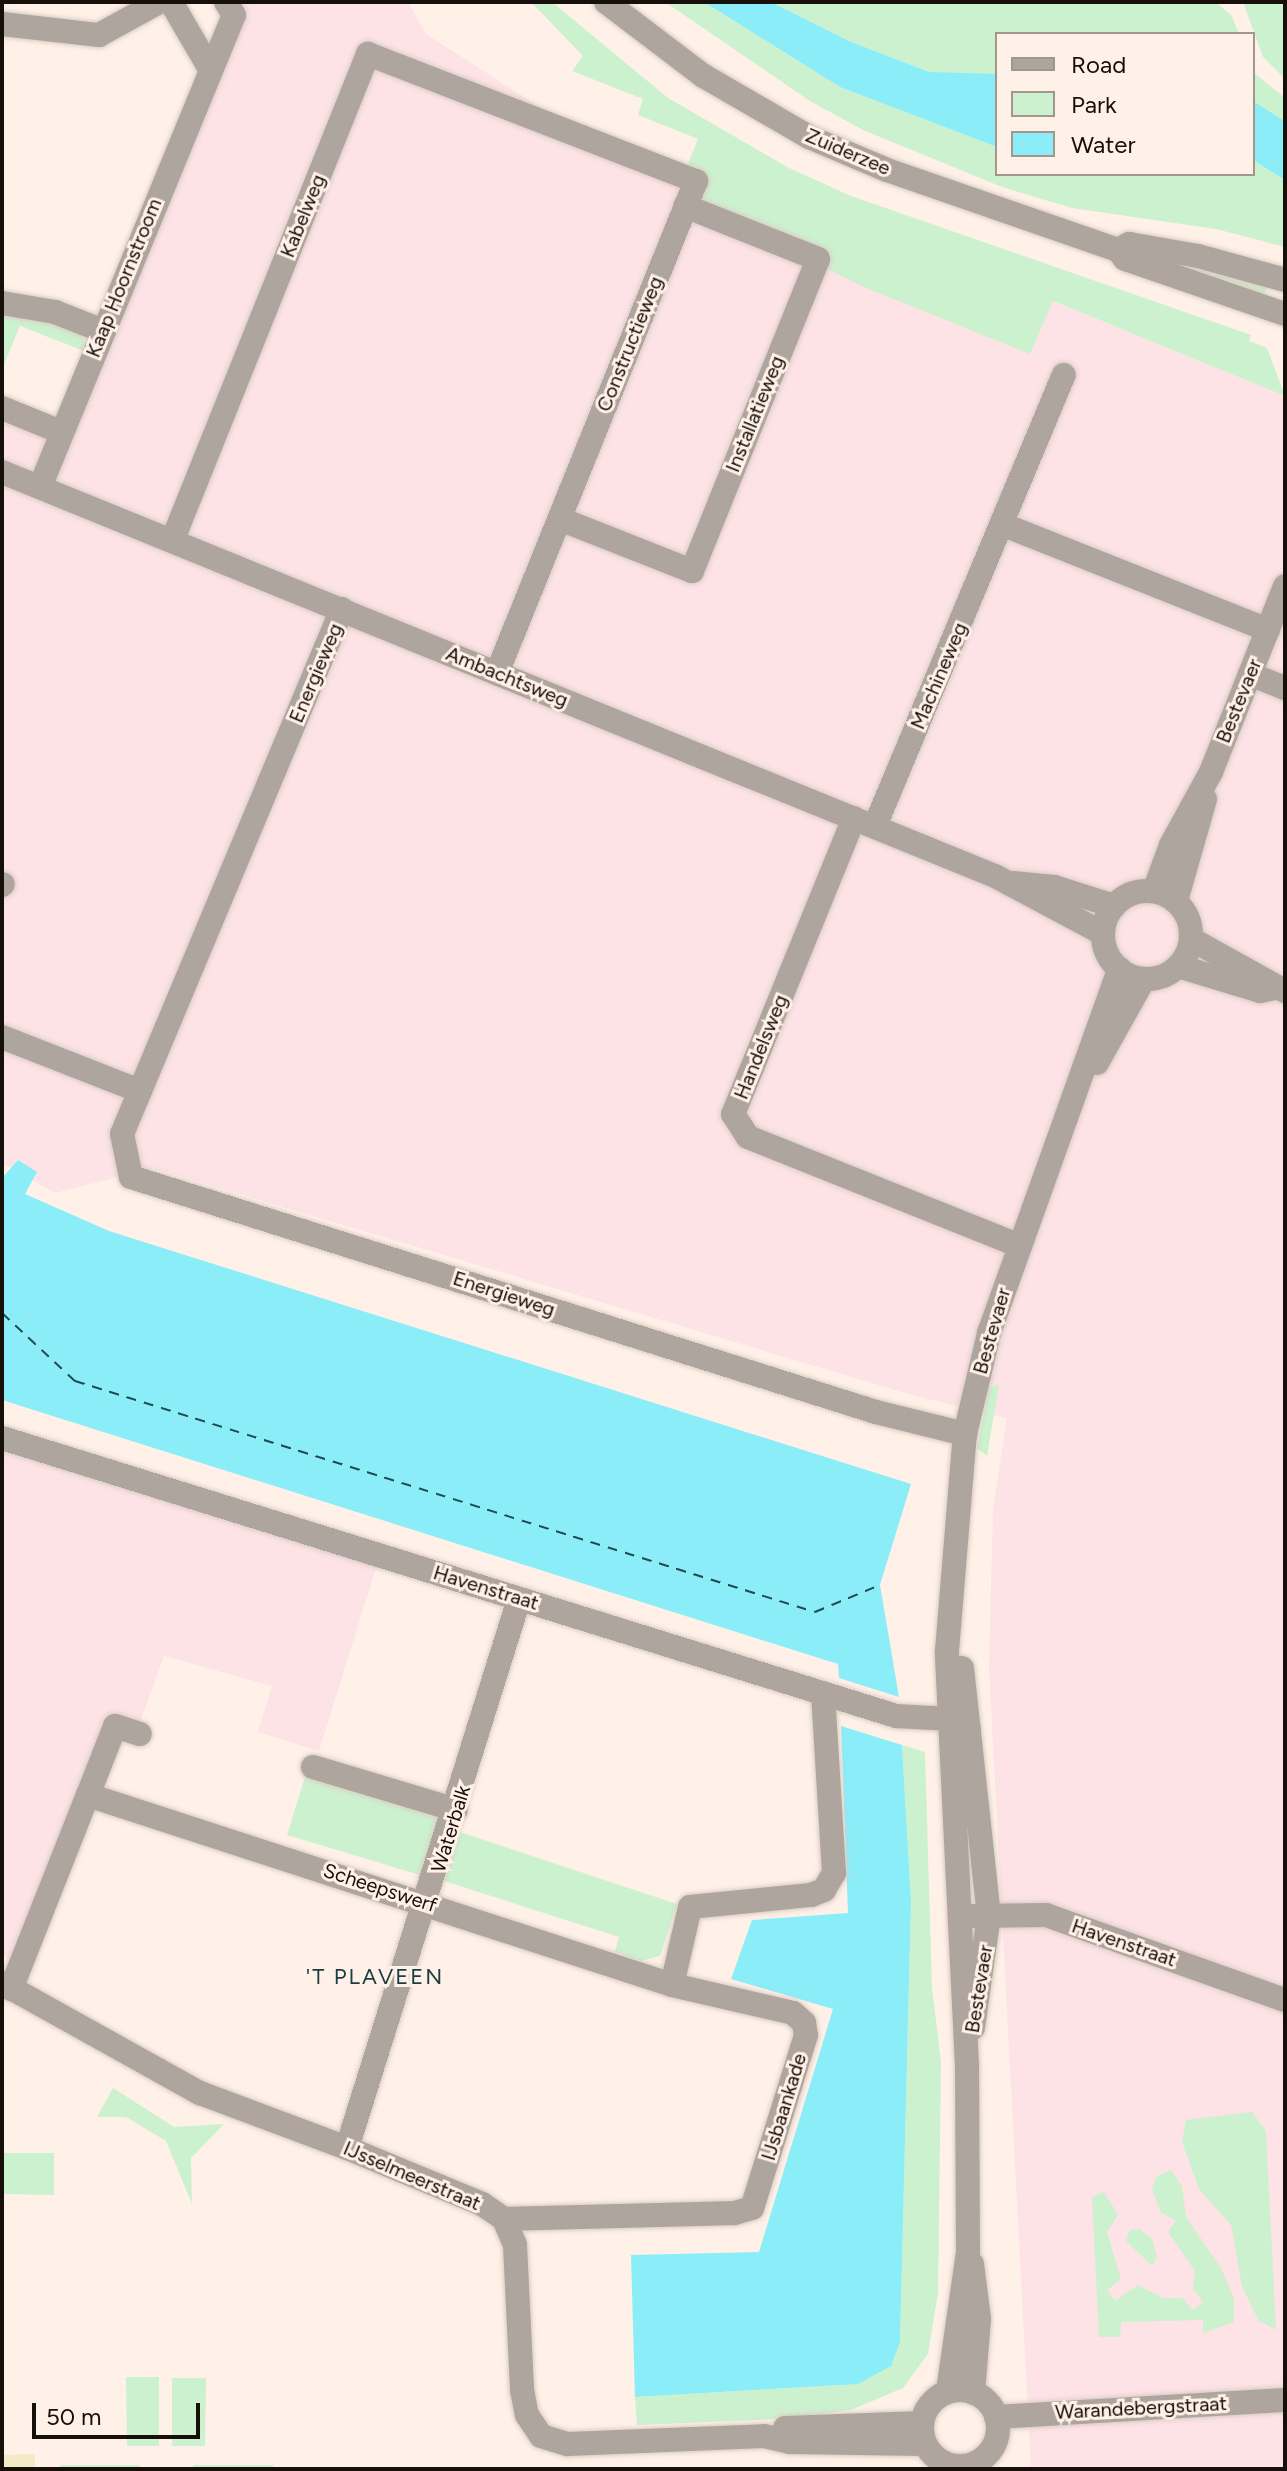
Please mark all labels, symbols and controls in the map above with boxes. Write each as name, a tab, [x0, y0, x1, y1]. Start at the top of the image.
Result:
legend	[995, 32, 1255, 176]
text: Road	[1071, 50, 1126, 79]
text: Park	[1071, 90, 1117, 119]
street label: Zuiderzee	[802, 123, 894, 181]
text: Water	[1071, 130, 1136, 159]
street label: Kabelweg	[276, 171, 330, 261]
street label: Kaap Hoornstroom	[81, 195, 167, 361]
street label: Constructieweg	[592, 273, 668, 415]
street label: Installatieweg	[721, 352, 789, 476]
street label: Machineweg	[906, 619, 972, 733]
street label: Energieweg	[284, 620, 348, 726]
street label: Ambachtsweg	[442, 642, 572, 712]
street label: Bestevaer	[1211, 655, 1267, 747]
street label: Handelsweg	[729, 991, 793, 1103]
street label: Energieweg	[450, 1266, 558, 1322]
street label: Bestevaer	[968, 1285, 1016, 1377]
street label: Havenstraat	[430, 1561, 542, 1615]
street label: Waterbalk	[426, 1783, 476, 1875]
street label: Scheepswerf	[320, 1858, 440, 1918]
street label: Havenstraat	[1069, 1914, 1179, 1972]
street label: Bestevaer	[960, 1943, 998, 2035]
district label: 'T PLAVEEN	[306, 1964, 444, 1990]
street label: IJsbaankade	[756, 2051, 812, 2163]
street label: IJsselmeerstraat	[340, 2136, 484, 2216]
scale bar	[36, 2387, 204, 2437]
street label: Warandebergstraat	[1054, 2392, 1228, 2424]
text: 50 m	[46, 2402, 102, 2431]

